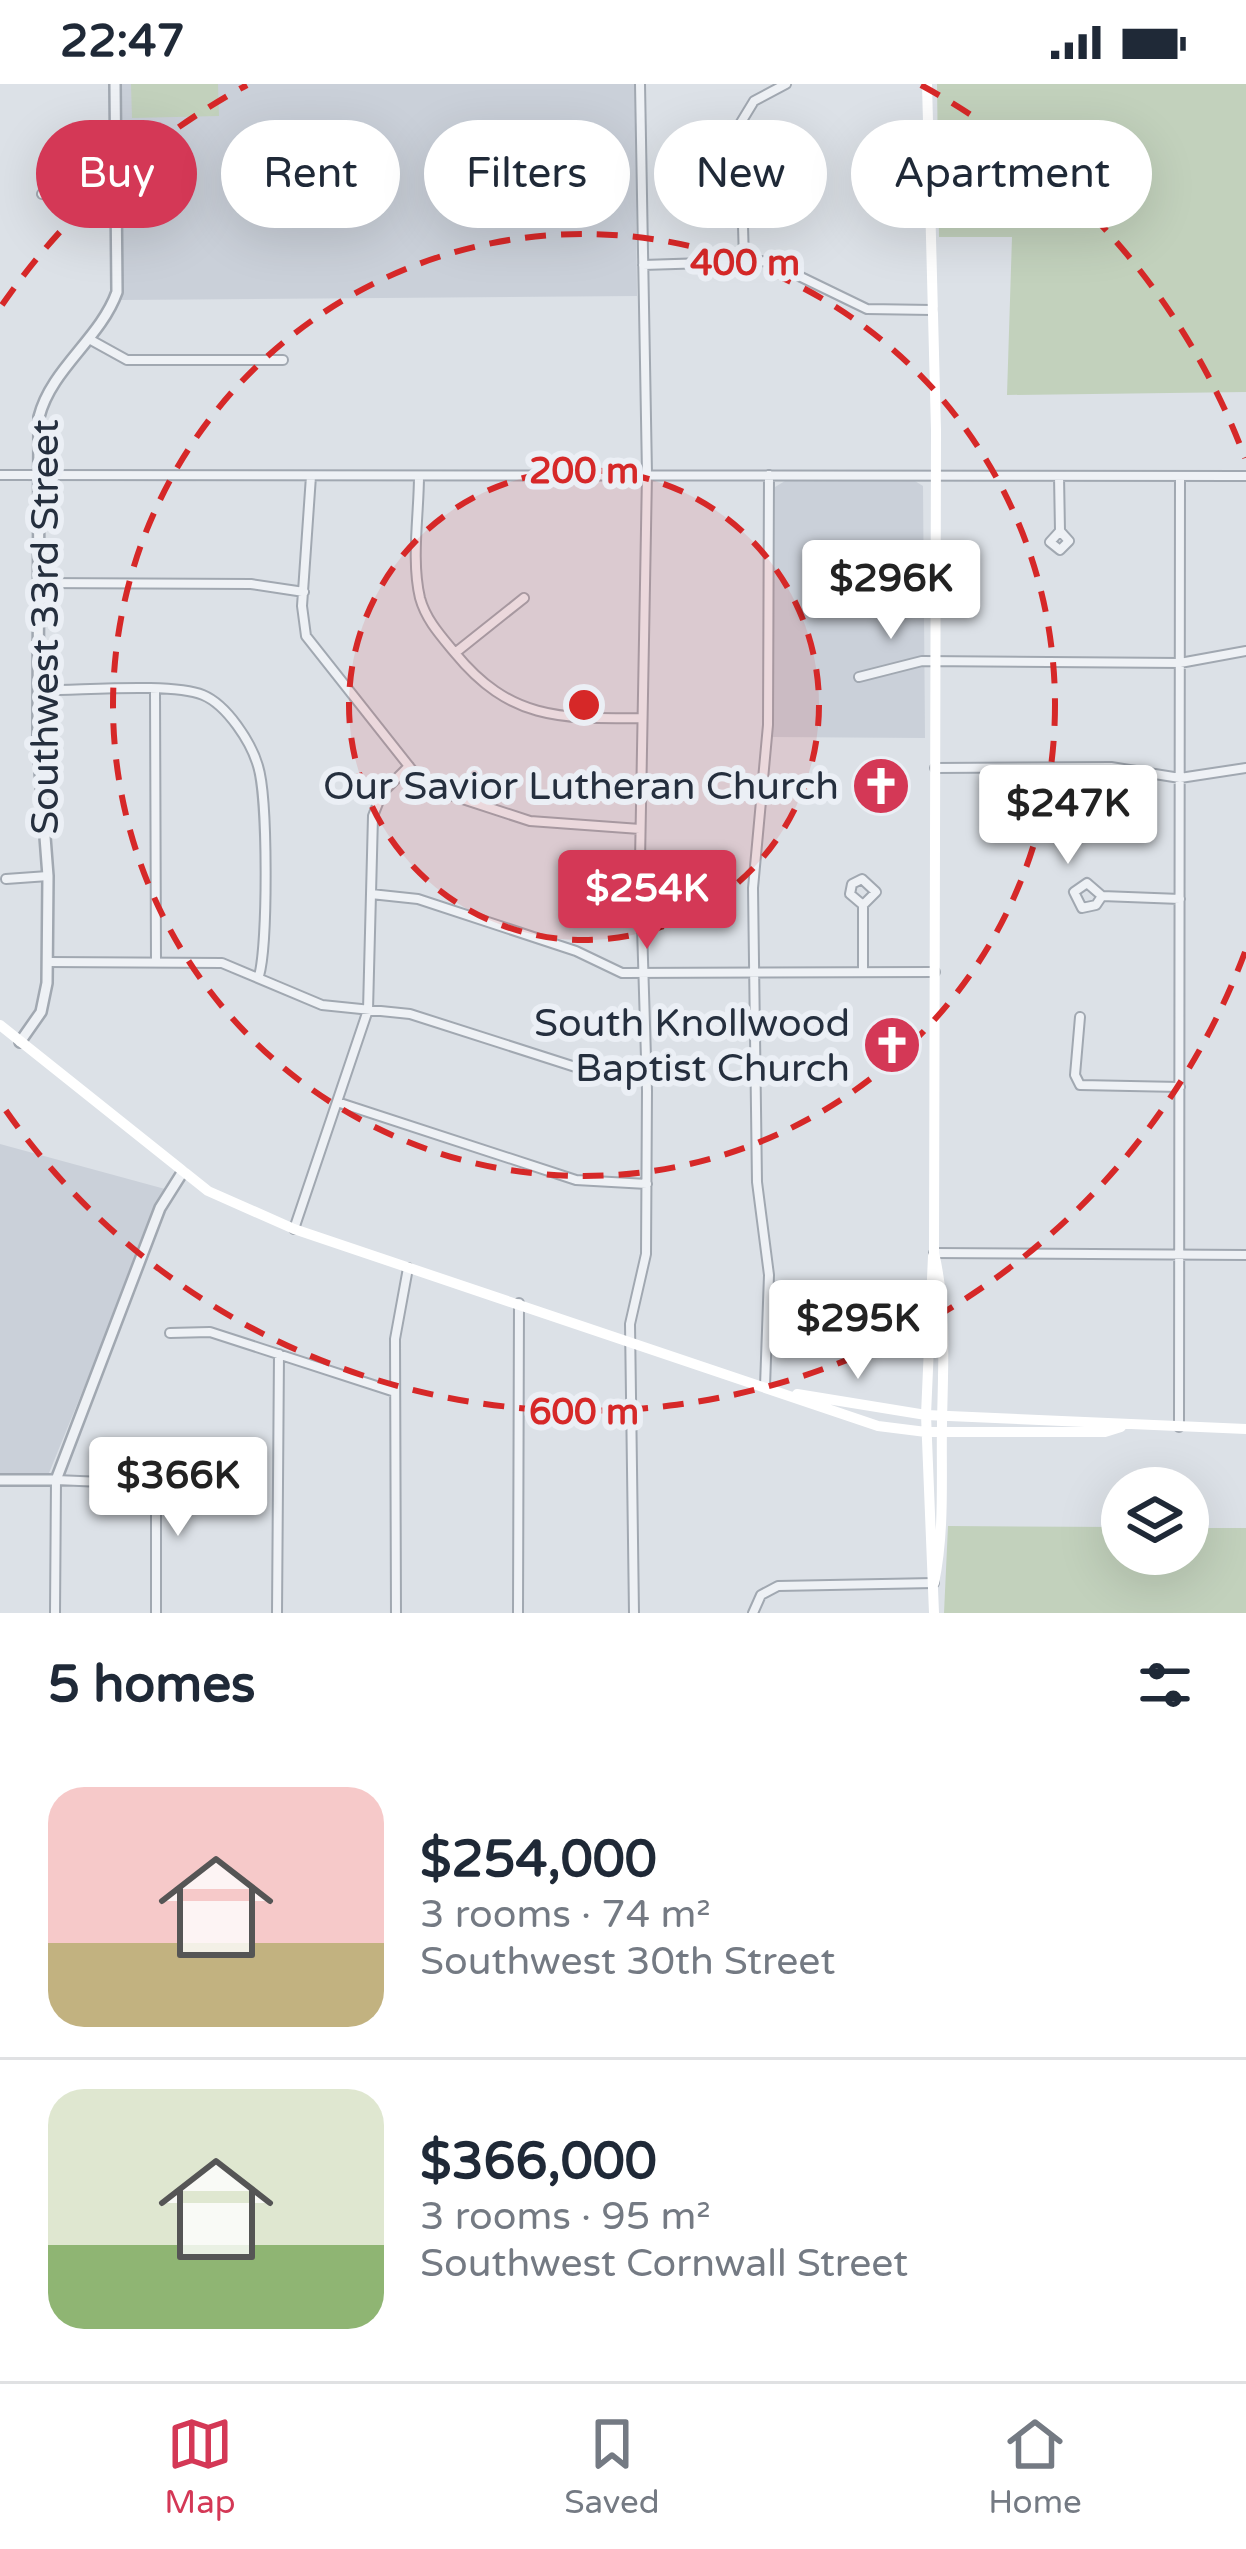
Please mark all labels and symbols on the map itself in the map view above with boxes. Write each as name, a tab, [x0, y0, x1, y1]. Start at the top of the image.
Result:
text: 400 m	[690, 242, 800, 285]
street label: Southwest 33rd Street	[22, 419, 69, 835]
text: 200 m	[529, 450, 639, 493]
pin: $296K	[807, 540, 975, 642]
centre of rings	[563, 684, 605, 726]
church icon: Our Savior Lutheran Church	[850, 755, 912, 817]
place label: Our Savior Lutheran Church	[323, 763, 839, 810]
pin: $247K	[984, 765, 1152, 867]
pin: $254K	[563, 850, 731, 952]
place label: South Knollwood Baptist Church	[534, 1000, 850, 1092]
church icon: South Knollwood Baptist Church	[861, 1014, 923, 1076]
pin: $295K	[774, 1280, 942, 1382]
text: 600 m	[529, 1391, 639, 1434]
pin: $366K	[94, 1437, 262, 1539]

